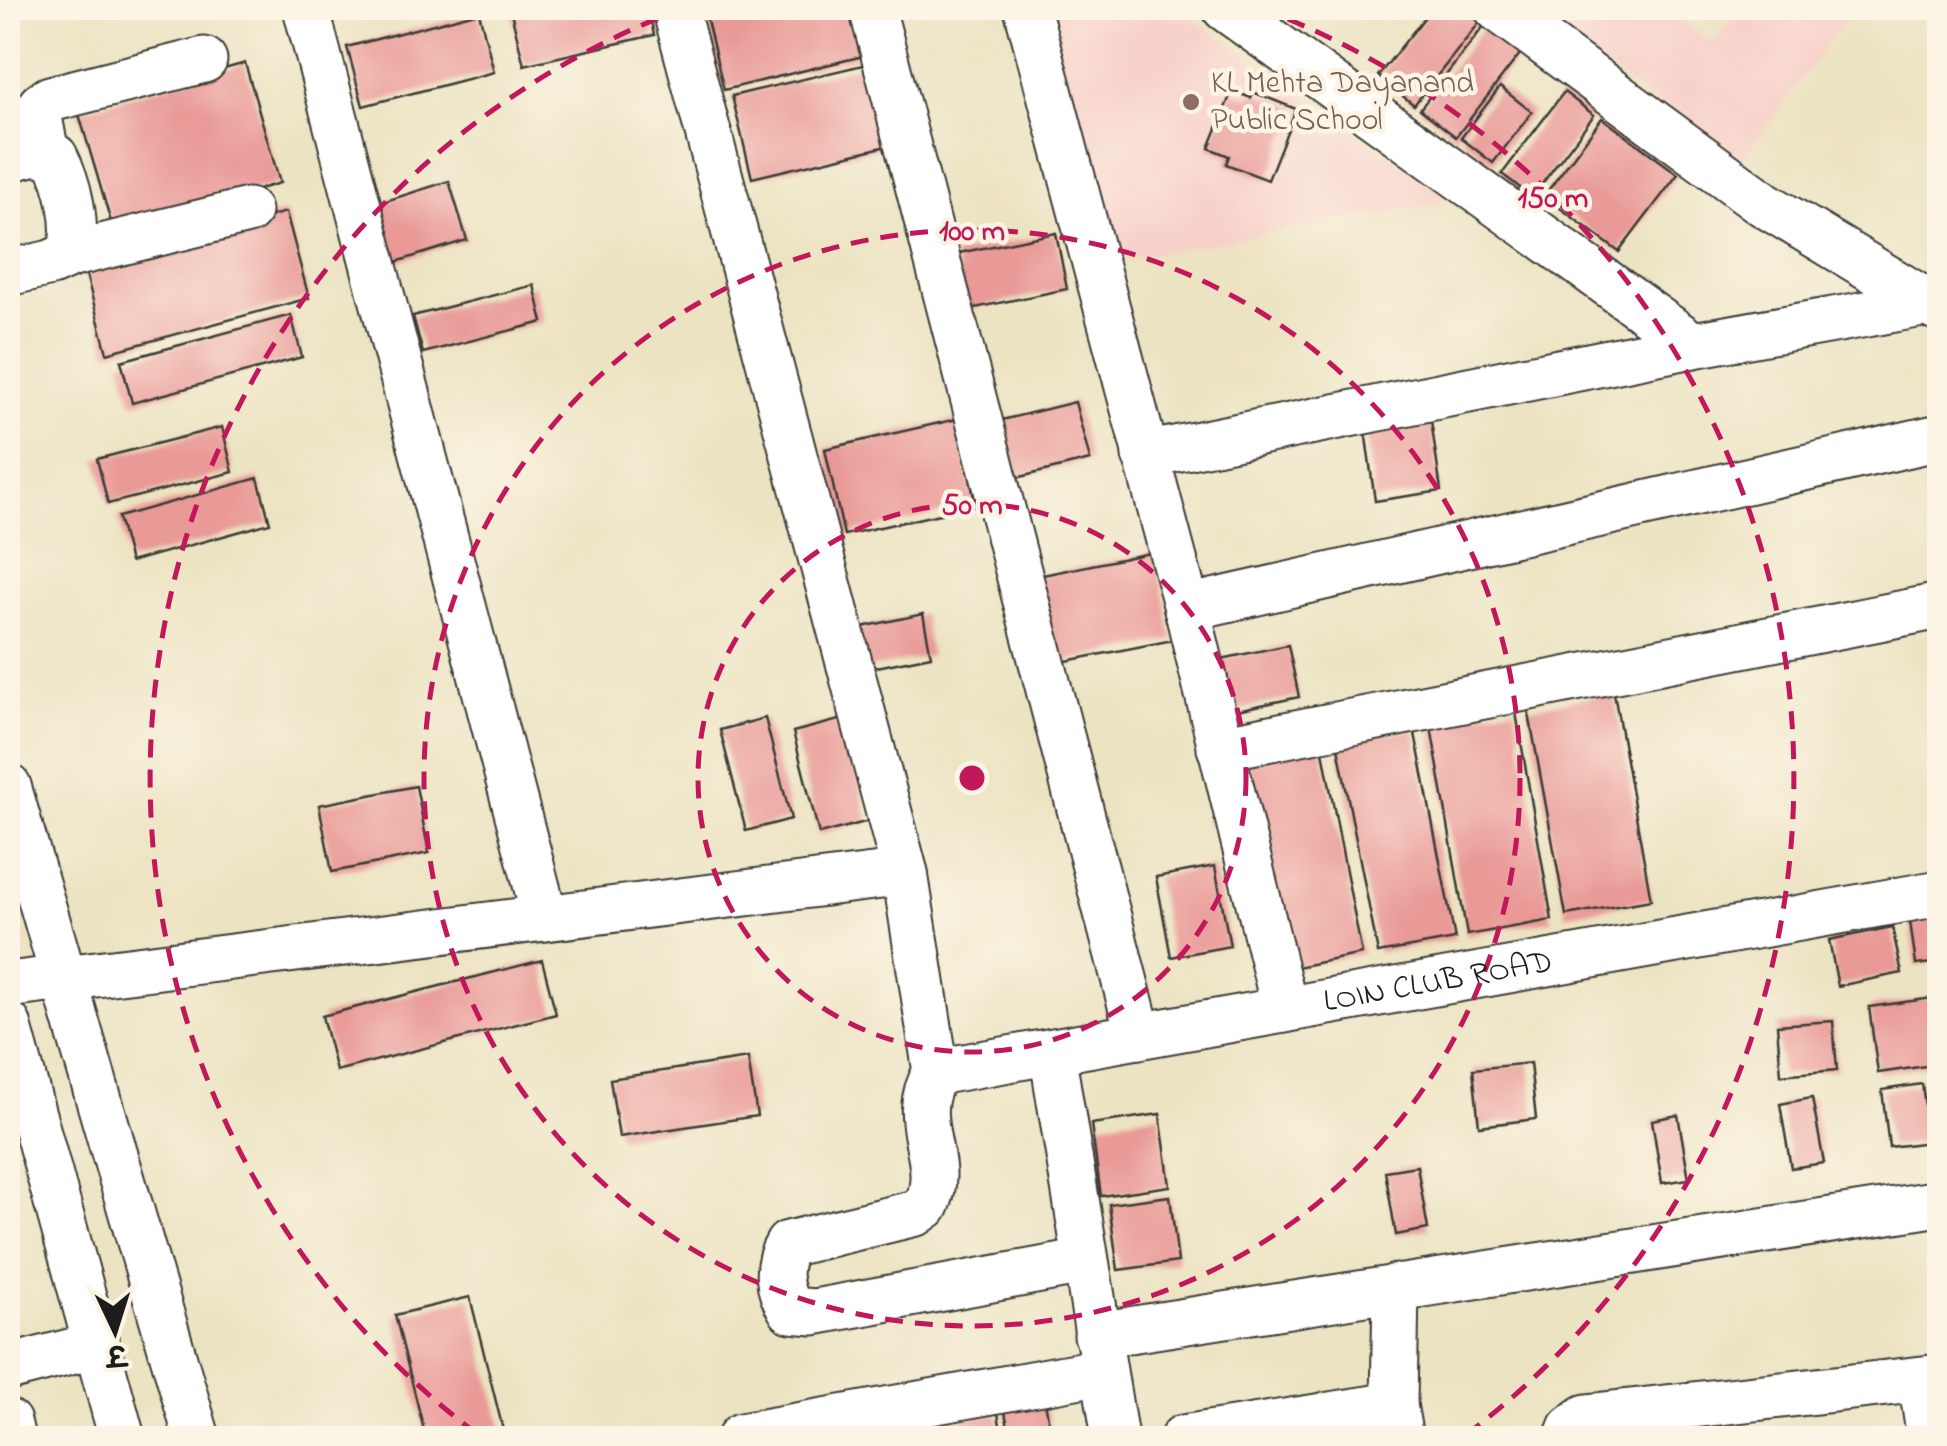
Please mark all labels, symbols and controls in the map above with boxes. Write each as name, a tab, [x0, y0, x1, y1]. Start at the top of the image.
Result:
place label: KL Mehta Dayanand Public School	[1211, 61, 1474, 145]
marker: KL Mehta Dayanand Public School	[1180, 91, 1202, 113]
text: 150 m	[1518, 178, 1588, 222]
text: 100 m	[939, 211, 1005, 255]
text: 50 m	[942, 485, 1002, 529]
centre of rings	[954, 760, 990, 796]
street label: LOIN CLUB ROAD	[1320, 939, 1556, 1026]
north arrow	[65, 1281, 165, 1381]
text: उ	[103, 1331, 130, 1374]

